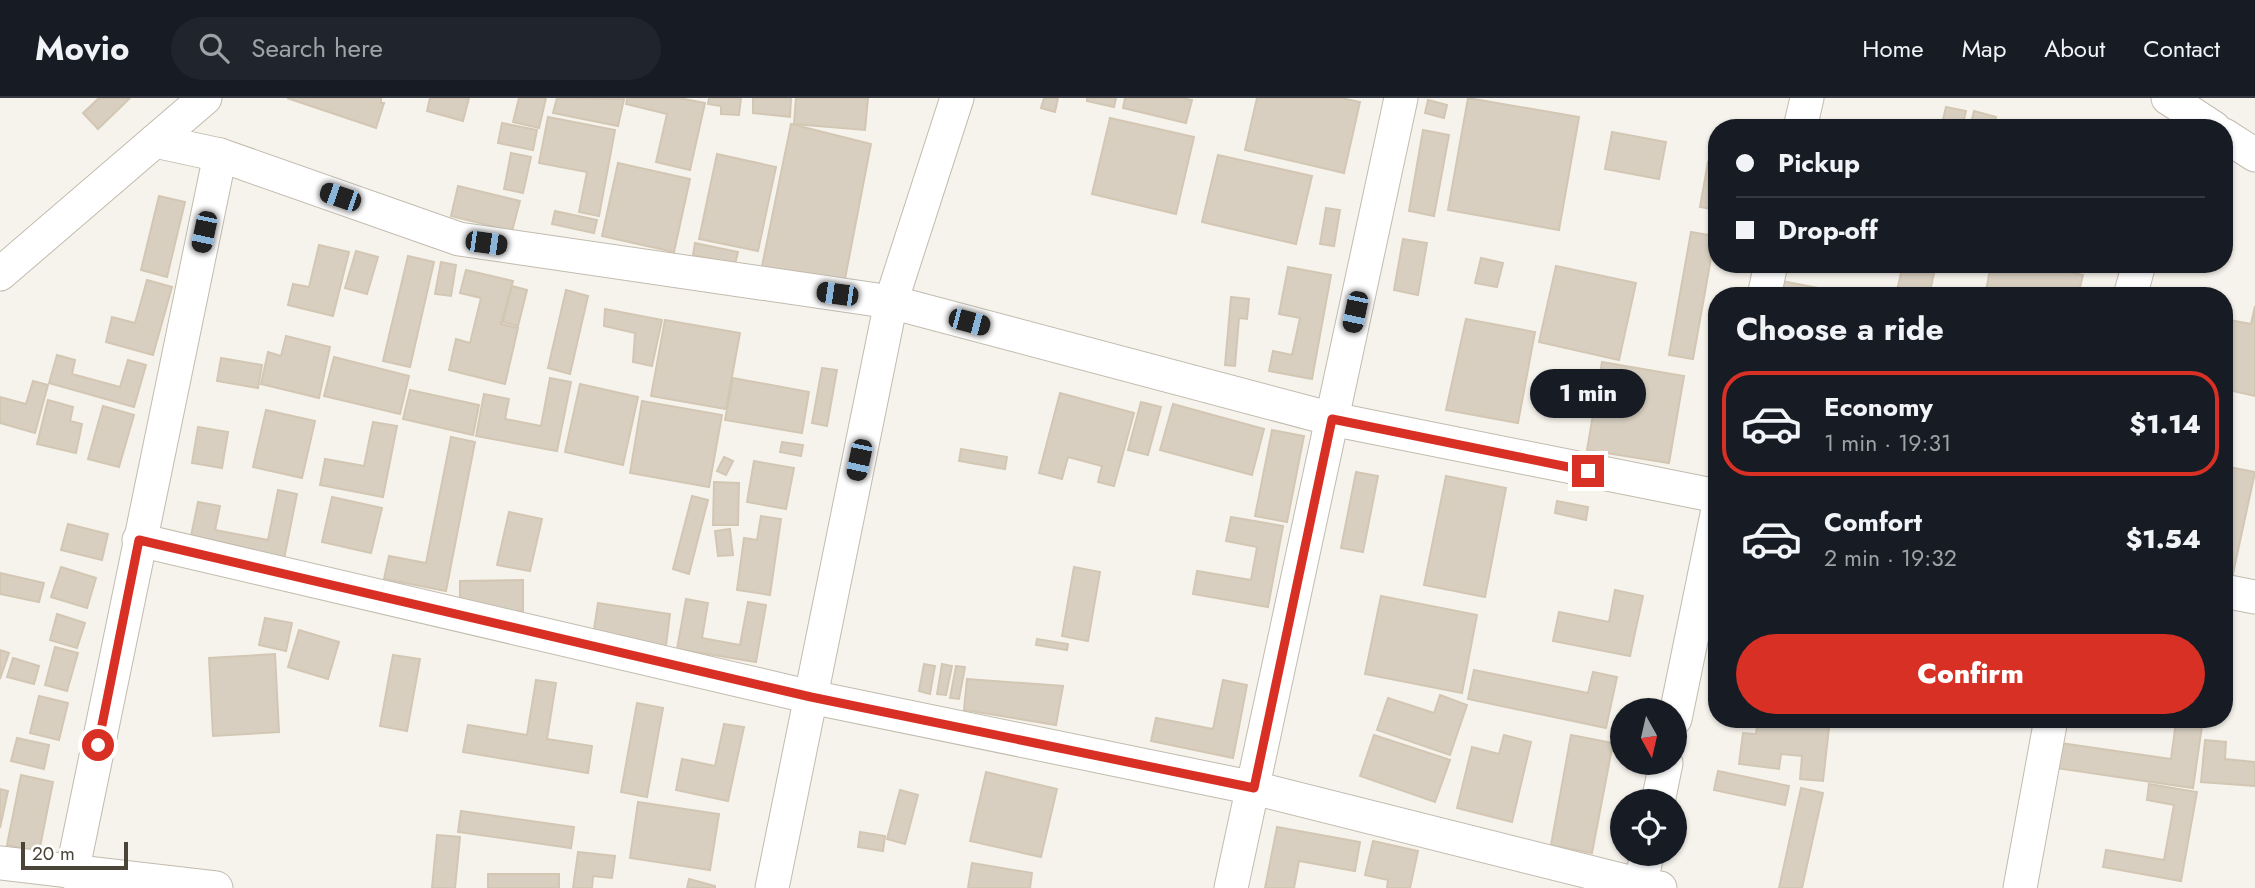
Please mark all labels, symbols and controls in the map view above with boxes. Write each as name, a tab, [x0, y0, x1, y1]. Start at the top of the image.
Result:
search box	[171, 17, 661, 80]
text: Movio	[35, 25, 129, 72]
icon: search	[195, 29, 233, 67]
text: Search here	[251, 29, 383, 67]
text: Home	[1862, 31, 1924, 66]
text: Map	[1962, 31, 2006, 66]
text: About	[2044, 31, 2105, 66]
text: Contact	[2143, 31, 2220, 66]
text: Pickup	[1778, 144, 1860, 182]
car	[317, 180, 364, 214]
car	[190, 209, 219, 255]
text: Drop-off	[1778, 211, 1878, 249]
car	[464, 230, 509, 256]
car	[815, 281, 860, 307]
car	[1341, 289, 1370, 335]
car	[946, 306, 993, 338]
text: Choose a ride	[1736, 306, 1944, 352]
callout: 1 min	[1530, 370, 1646, 418]
text: 1 min	[1559, 376, 1617, 410]
text: Economy	[1824, 388, 1933, 426]
icon: car	[1740, 392, 1803, 455]
text: $1.14	[2130, 405, 2201, 443]
text: 1 min · 19:31	[1824, 426, 1951, 460]
car	[845, 437, 874, 483]
route end	[1572, 455, 1604, 487]
text: Comfort	[1824, 503, 1922, 541]
icon: car	[1740, 507, 1803, 570]
text: $1.54	[2126, 520, 2201, 558]
text: 2 min · 19:32	[1824, 541, 1957, 575]
button: Confirm	[1736, 634, 2205, 714]
north arrow	[1610, 698, 1687, 775]
map controls	[1610, 698, 1687, 866]
route start	[82, 729, 114, 761]
button: locate	[1610, 789, 1687, 866]
scale bar	[21, 839, 128, 871]
text: 20 m	[32, 840, 75, 867]

